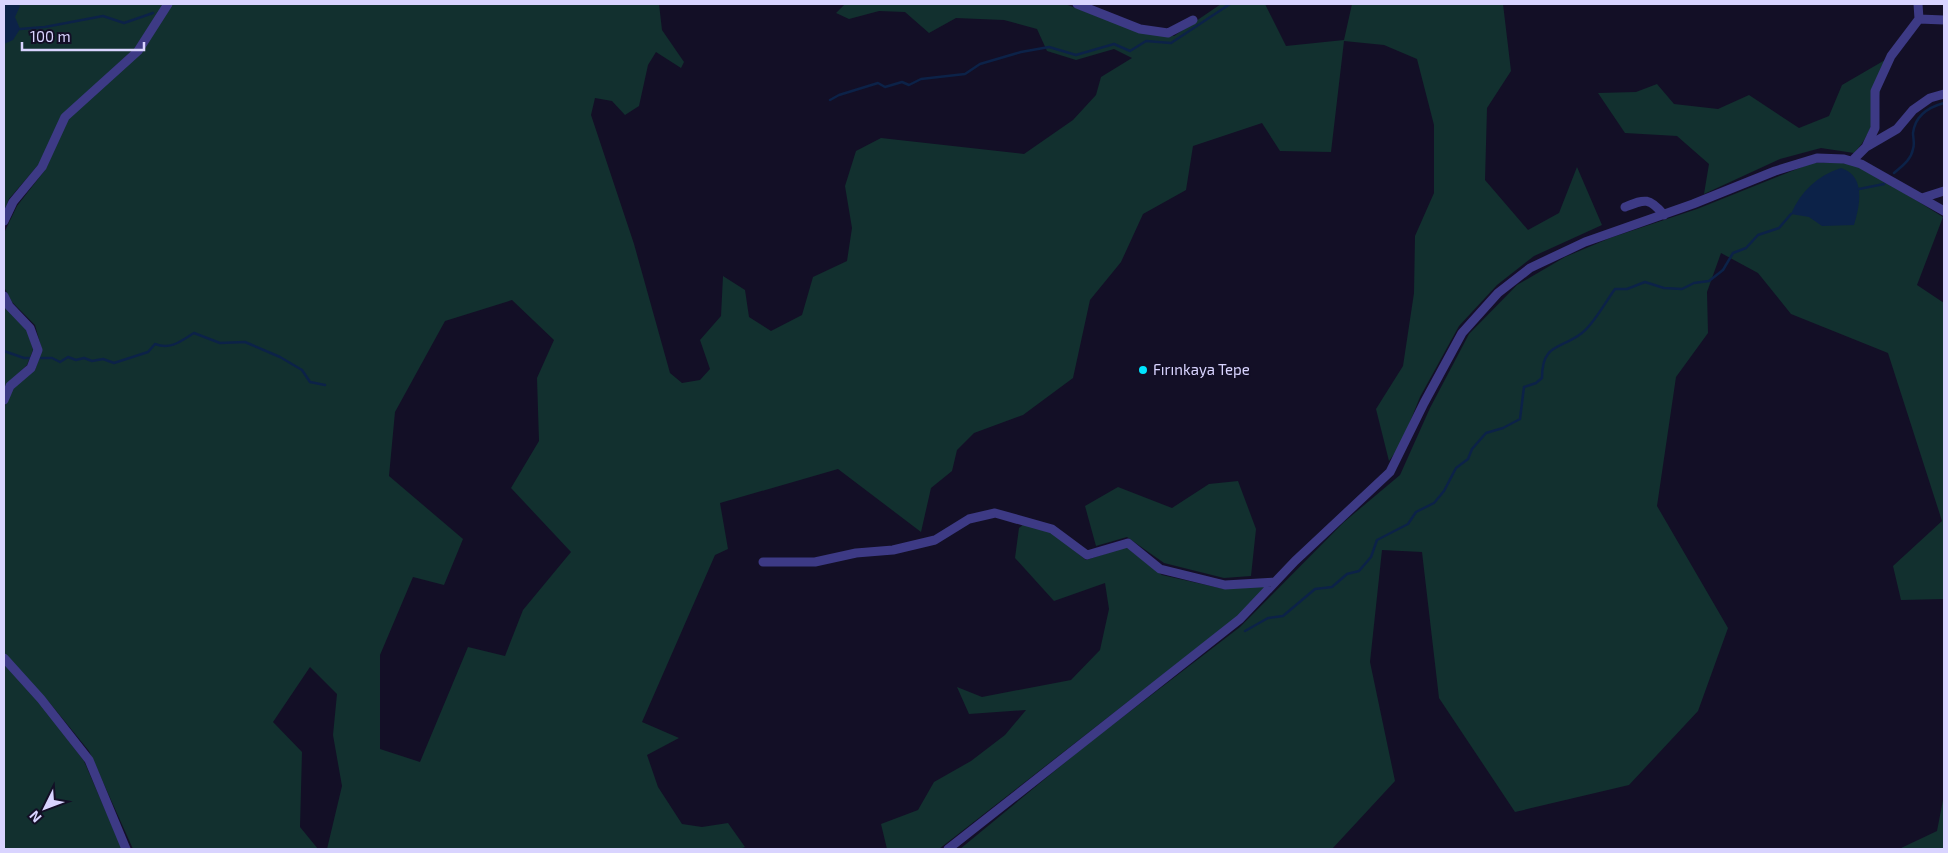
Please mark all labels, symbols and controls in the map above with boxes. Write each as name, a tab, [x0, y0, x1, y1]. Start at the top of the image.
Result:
scale bar	[22, 20, 145, 52]
text: 100 m	[30, 27, 71, 45]
place label: Fırınkaya Tepe	[1153, 360, 1250, 378]
marker: Fırınkaya Tepe	[1137, 364, 1149, 376]
north arrow	[20, 783, 70, 833]
text: N	[25, 808, 45, 826]

